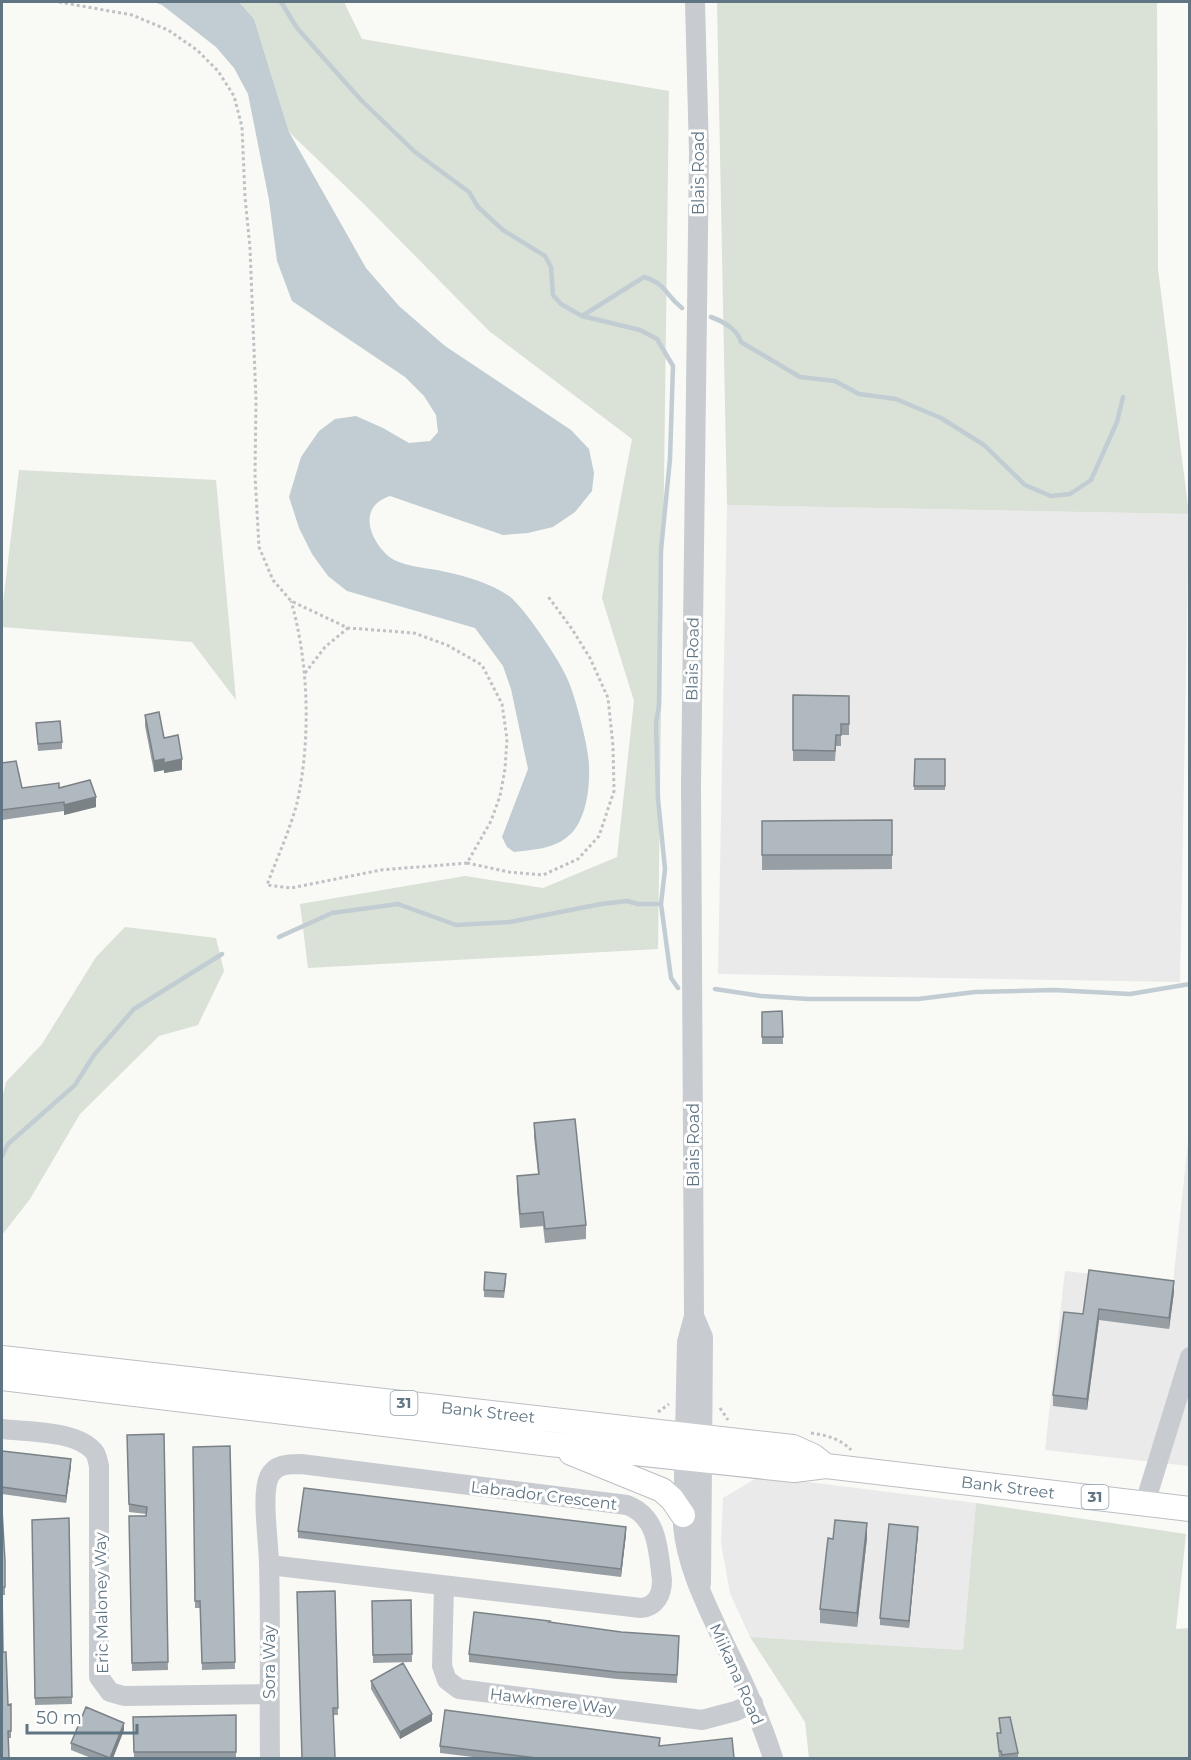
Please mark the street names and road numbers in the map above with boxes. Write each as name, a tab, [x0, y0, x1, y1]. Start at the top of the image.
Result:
street label: Blais Road	[689, 131, 708, 215]
street label: Blais Road	[682, 617, 703, 701]
street label: Blais Road	[684, 1103, 703, 1187]
road number: 31	[390, 1391, 418, 1415]
street label: Bank Street	[440, 1398, 536, 1427]
street label: Bank Street	[960, 1472, 1056, 1503]
street label: Labrador Crescent	[470, 1477, 619, 1514]
road number: 31	[1082, 1485, 1108, 1509]
street label: Eric Maloney Way	[91, 1532, 112, 1674]
street label: Miikana Road	[706, 1621, 767, 1728]
street label: Sora Way	[260, 1625, 279, 1699]
street label: Hawkmere Way	[489, 1684, 618, 1719]

